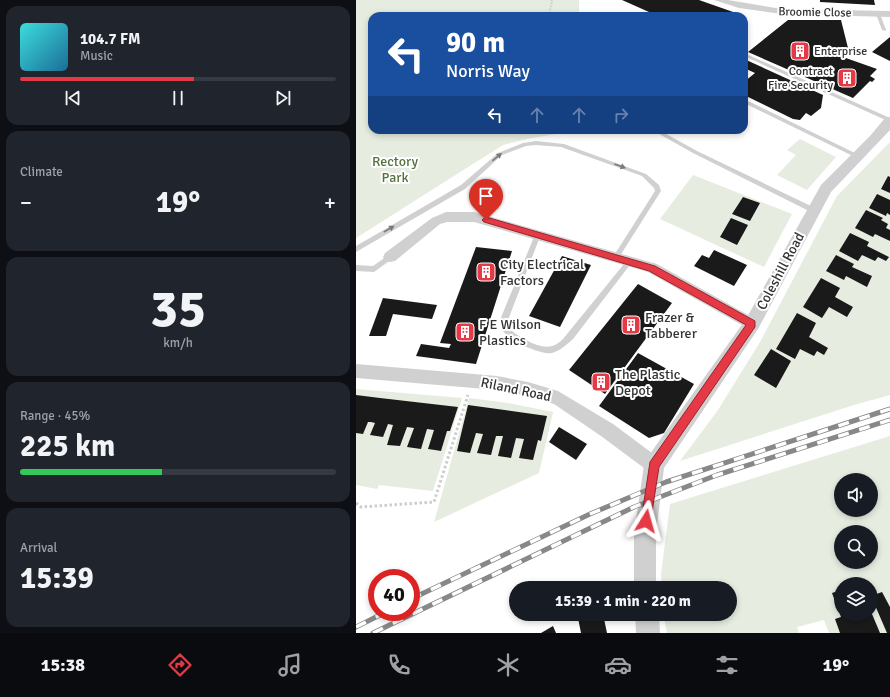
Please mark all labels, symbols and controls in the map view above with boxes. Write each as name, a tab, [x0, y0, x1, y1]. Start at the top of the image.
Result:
street label: Broomie Close	[778, 4, 852, 21]
text: 90 m	[446, 26, 505, 60]
icon: left	[380, 28, 432, 80]
text: 104.7 FM	[80, 30, 141, 48]
building icon: Enterprise	[789, 40, 811, 62]
place label: Enterprise	[814, 44, 867, 59]
text: Music	[80, 48, 113, 64]
text: Norris Way	[446, 60, 530, 82]
place label: Contract Fire Security	[768, 64, 833, 93]
building icon: Contract Fire Security	[836, 67, 858, 89]
icon: previous	[62, 87, 84, 109]
icon: pause	[167, 87, 189, 109]
icon: next	[272, 87, 294, 109]
icon: left	[484, 104, 506, 126]
icon: ahead	[526, 104, 548, 126]
icon: ahead	[568, 104, 590, 126]
icon: right	[610, 104, 632, 126]
park label: Rectory Park	[372, 153, 418, 186]
one-way arrow	[491, 153, 502, 162]
one-way arrow	[614, 163, 626, 169]
text: Climate	[20, 164, 63, 180]
pin	[469, 179, 503, 220]
text: 19°	[156, 184, 200, 221]
icon: arrive	[475, 185, 497, 207]
text: −	[20, 189, 32, 216]
text: +	[324, 189, 336, 216]
one-way arrow	[383, 226, 395, 233]
street label: Coleshill Road	[753, 230, 808, 313]
place label: City Electrical Factors	[500, 256, 584, 289]
building icon: City Electrical Factors	[475, 261, 497, 283]
text: 35	[150, 277, 206, 341]
place label: Frazer & Tabberer	[645, 309, 698, 342]
building icon: Frazer & Tabberer	[620, 314, 642, 336]
place label: F E Wilson Plastics	[479, 316, 541, 349]
building icon: F E Wilson Plastics	[454, 321, 476, 343]
text: km/h	[163, 335, 193, 351]
place label: The Plastic Depot	[615, 366, 681, 399]
building icon: The Plastic Depot	[590, 371, 612, 393]
street label: Riland Road	[479, 374, 553, 405]
text: Range · 45%	[20, 408, 90, 424]
text: 225 km	[20, 428, 115, 465]
map controls	[834, 473, 878, 621]
button: sound	[834, 473, 878, 517]
position arrow	[625, 500, 667, 542]
button: search	[834, 525, 878, 569]
text: Arrival	[20, 540, 57, 556]
text: 15:39	[20, 560, 94, 597]
speed limit sign: 40	[368, 569, 420, 621]
button: layers	[834, 577, 878, 621]
text: 15:39 · 1 min · 220 m	[555, 592, 691, 610]
icon: directions	[166, 651, 194, 679]
icon: music	[276, 651, 304, 679]
icon: phone	[385, 651, 413, 679]
icon: climate	[494, 651, 522, 679]
icon: car	[604, 651, 632, 679]
icon: filters	[713, 651, 741, 679]
text: 15:38	[41, 654, 85, 676]
text: 19°	[823, 654, 849, 676]

